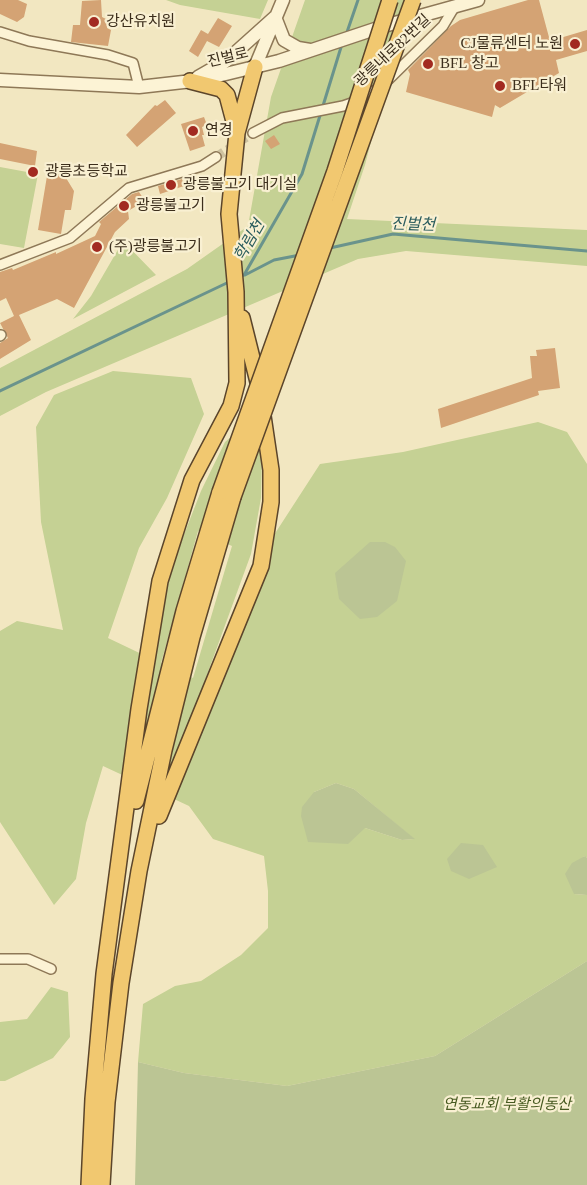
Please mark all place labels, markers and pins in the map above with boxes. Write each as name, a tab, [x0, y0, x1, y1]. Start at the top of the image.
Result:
place label: 강산유치원	[106, 13, 175, 31]
marker: 강산유치원	[87, 15, 101, 29]
place label: CJ물류센터 노원	[461, 35, 563, 53]
marker: CJ물류센터 노원	[568, 37, 582, 51]
place label: BFL 창고	[440, 55, 499, 73]
marker: BFL 창고	[421, 57, 435, 71]
place label: BFL타워	[512, 77, 567, 95]
marker: BFL타워	[493, 79, 507, 93]
place label: 연경	[205, 122, 233, 140]
marker: 연경	[186, 124, 200, 138]
place label: 광릉초등학교	[45, 163, 128, 181]
marker: 광릉초등학교	[26, 165, 40, 179]
place label: 광릉불고기 대기실	[183, 176, 297, 194]
marker: 광릉불고기 대기실	[164, 178, 178, 192]
place label: 광릉불고기	[136, 197, 205, 215]
marker: 광릉불고기	[117, 199, 131, 213]
place label: (주)광릉불고기	[109, 238, 202, 256]
marker: (주)광릉불고기	[90, 240, 104, 254]

